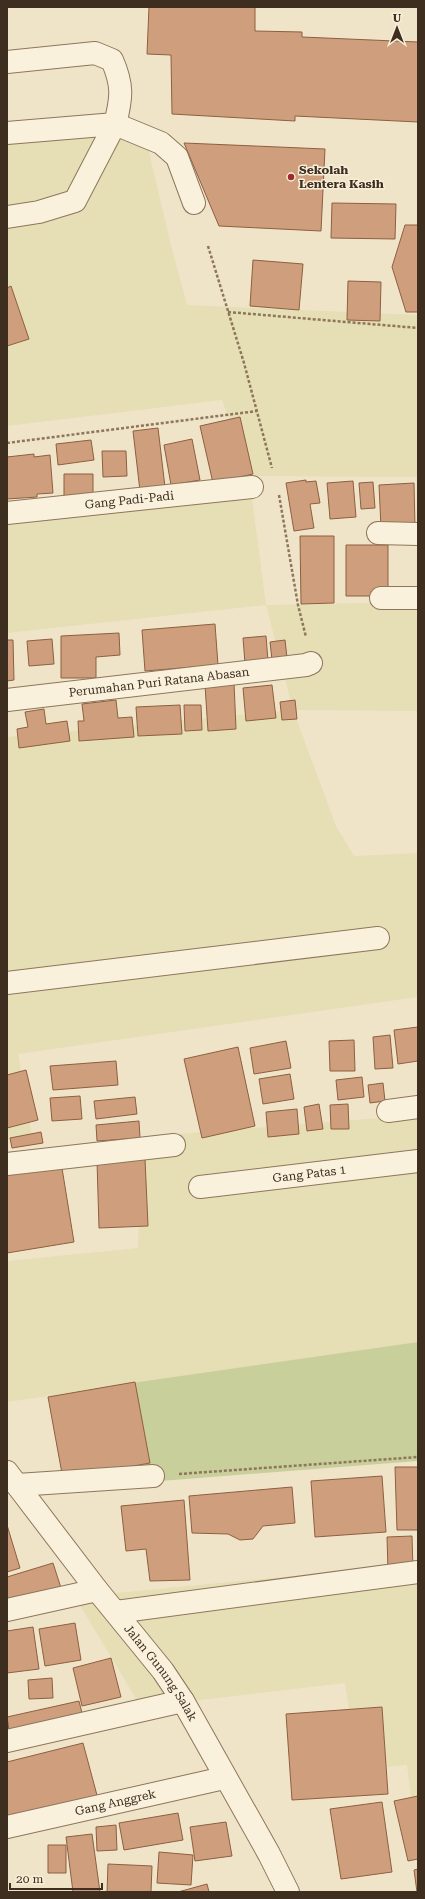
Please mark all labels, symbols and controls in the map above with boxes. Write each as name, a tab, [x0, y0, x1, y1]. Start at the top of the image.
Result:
north arrow	[377, 8, 417, 48]
text: U	[393, 12, 402, 25]
place label: Sekolah Lentera Kasih	[299, 163, 384, 191]
marker: Sekolah Lentera Kasih	[286, 172, 296, 182]
street label: Gang Padi-Padi	[84, 488, 175, 512]
street label: Perumahan Puri Ratana Abasan	[68, 665, 250, 700]
street label: Gang Patas 1	[272, 1163, 347, 1185]
street label: Jalan Gunung Salak	[121, 1622, 200, 1724]
street label: Gang Anggrek	[74, 1787, 157, 1818]
scale bar	[10, 1865, 102, 1891]
text: 20 m	[16, 1872, 43, 1886]

